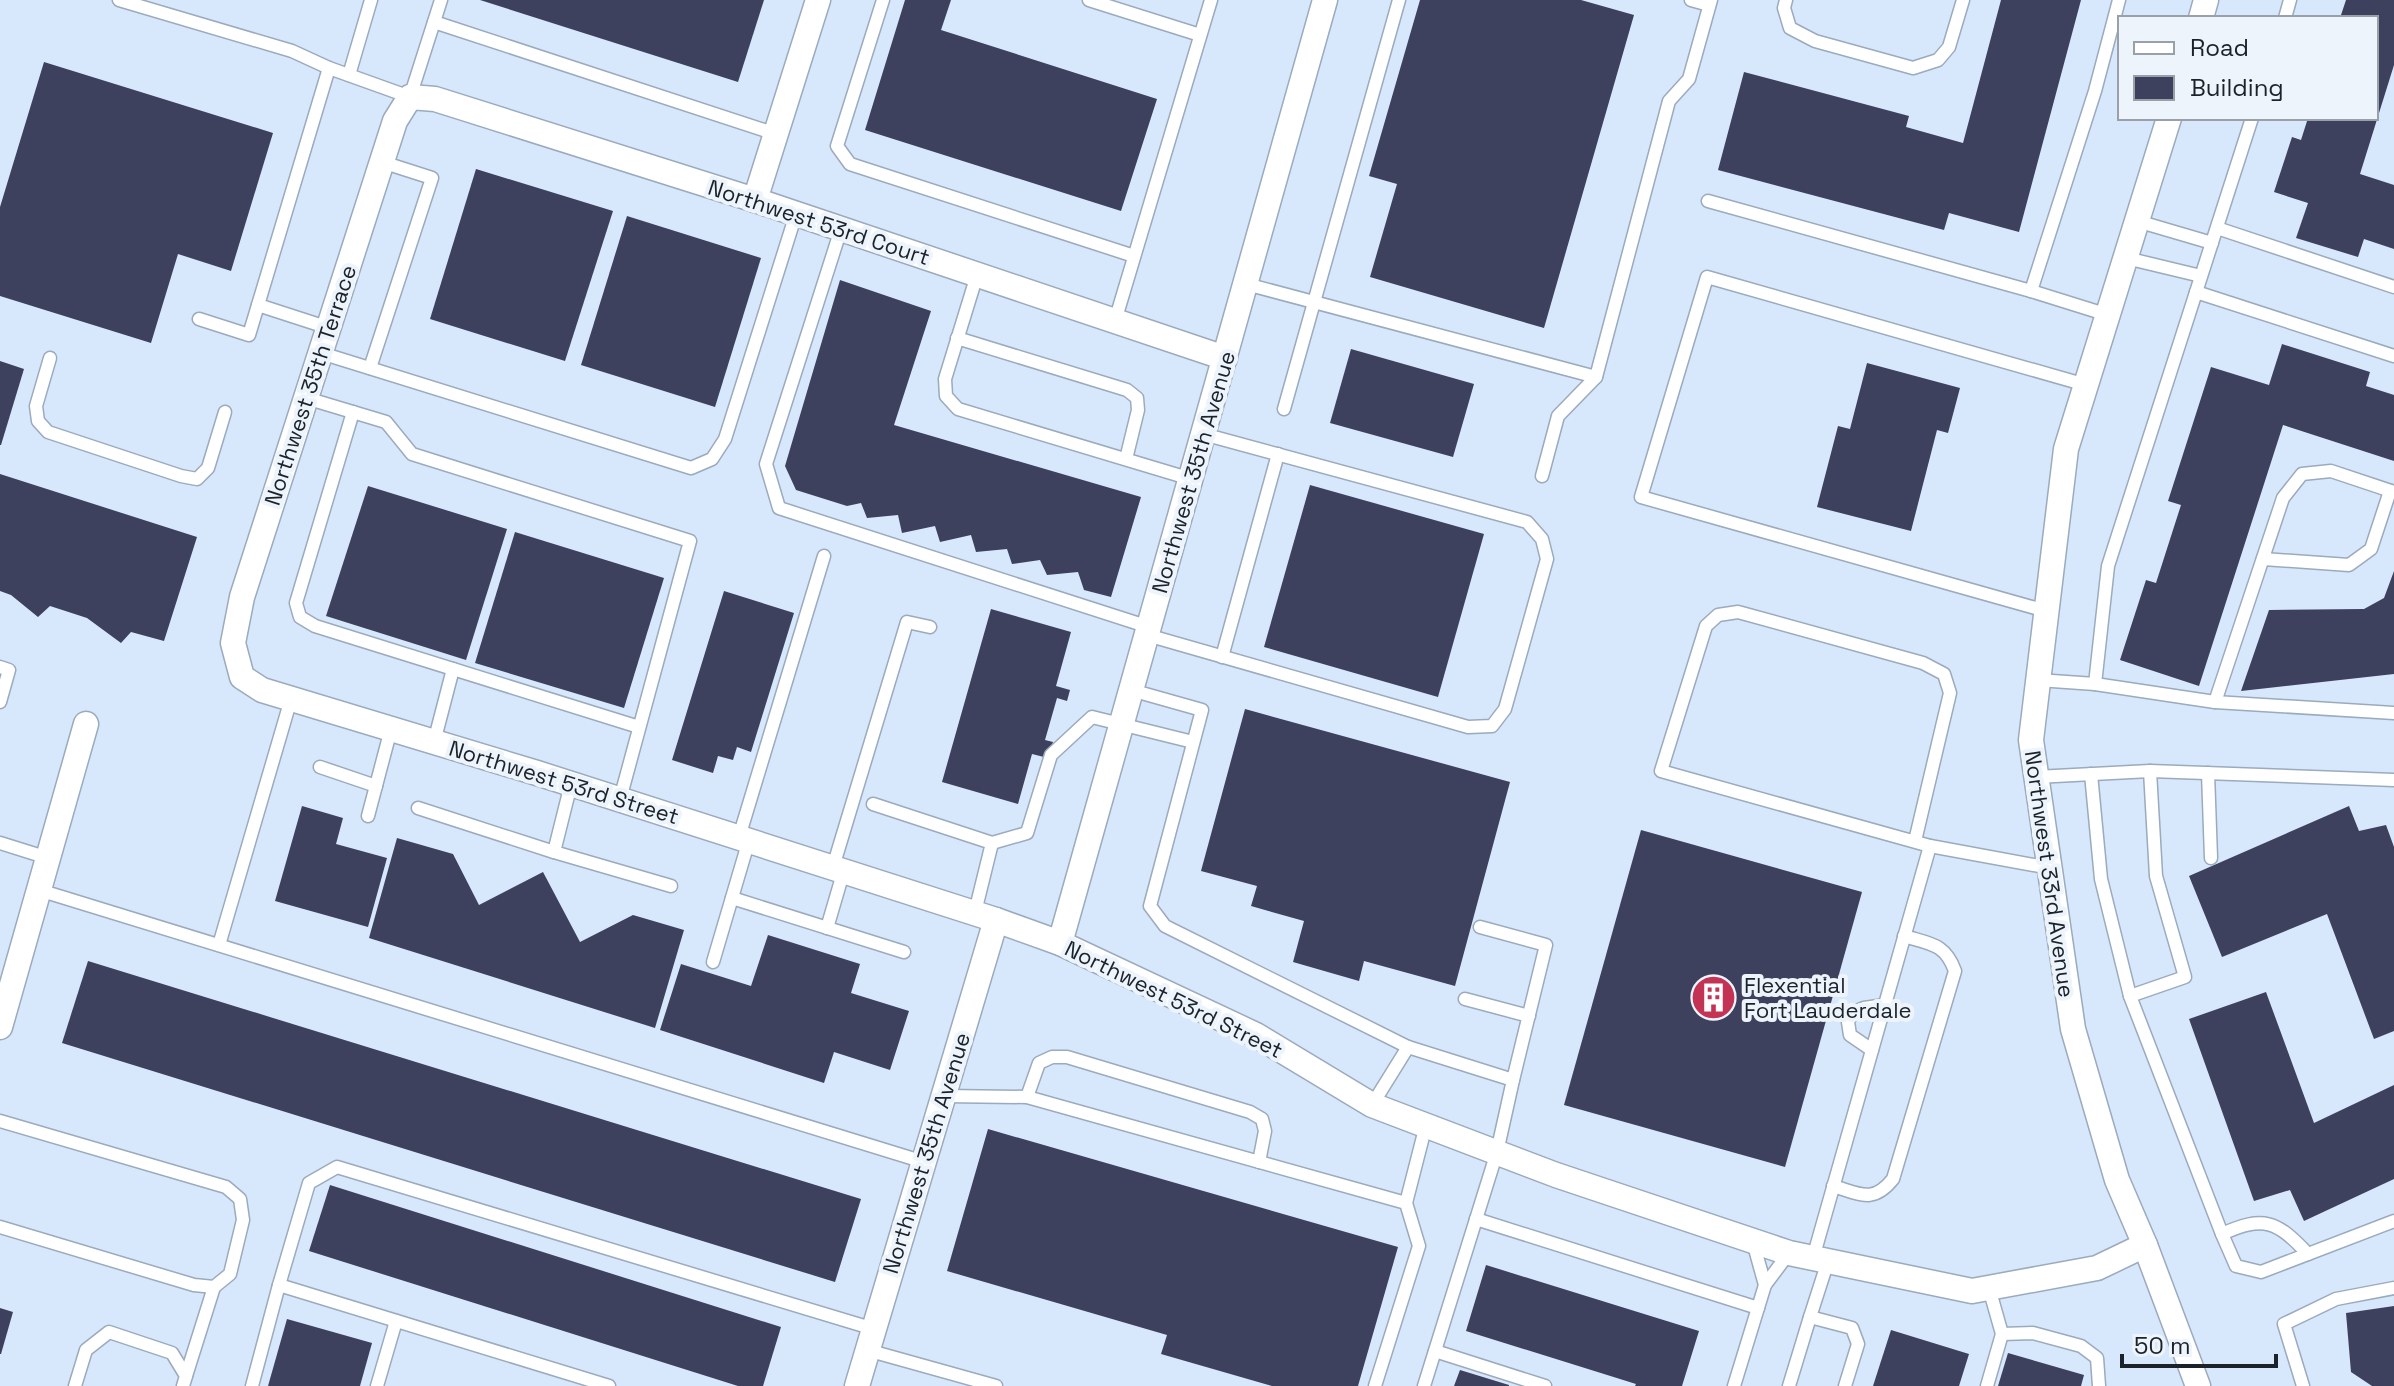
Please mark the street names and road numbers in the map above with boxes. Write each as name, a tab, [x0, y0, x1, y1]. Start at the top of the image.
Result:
street label: Northwest 53rd Court	[705, 173, 933, 271]
street label: Northwest 35th Terrace	[258, 261, 362, 509]
street label: Northwest 35th Avenue	[1145, 348, 1241, 596]
street label: Northwest 53rd Street	[446, 734, 682, 830]
street label: Northwest 33rd Avenue	[2019, 749, 2081, 999]
street label: Northwest 53rd Street	[1060, 934, 1288, 1064]
street label: Northwest 35th Avenue	[876, 1029, 976, 1277]

